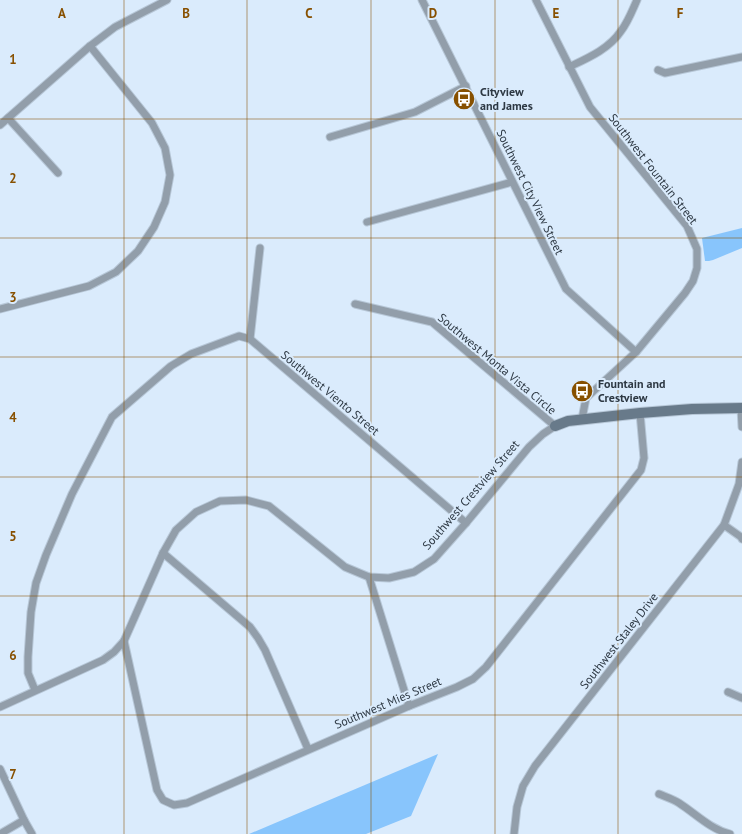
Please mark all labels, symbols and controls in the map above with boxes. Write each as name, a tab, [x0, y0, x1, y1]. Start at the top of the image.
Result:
text: A	[58, 5, 66, 22]
text: B	[182, 5, 190, 22]
text: C	[305, 5, 313, 22]
text: D	[429, 5, 437, 22]
text: E	[553, 5, 560, 22]
text: F	[677, 5, 684, 22]
text: 1	[9, 51, 17, 68]
place label: Cityview and James	[480, 84, 533, 113]
bus stop icon: Cityview and James	[451, 86, 477, 112]
street label: Southwest Fountain Street	[606, 110, 701, 227]
street label: Southwest City View Street	[494, 127, 567, 257]
text: 2	[9, 170, 17, 187]
text: 3	[9, 289, 17, 306]
street label: Southwest Monta Vista Circle	[435, 310, 560, 418]
street label: Southwest Viento Street	[278, 347, 382, 438]
place label: Fountain and Crestview	[598, 376, 665, 405]
bus stop icon: Fountain and Crestview	[569, 378, 595, 404]
text: 4	[9, 409, 17, 426]
street label: Southwest Crestview Street	[419, 437, 522, 553]
text: 5	[9, 528, 17, 545]
street label: Southwest Staley Drive	[576, 590, 661, 692]
text: 6	[9, 647, 17, 664]
street label: Southwest Mies Street	[332, 673, 444, 732]
text: 7	[9, 766, 17, 783]

